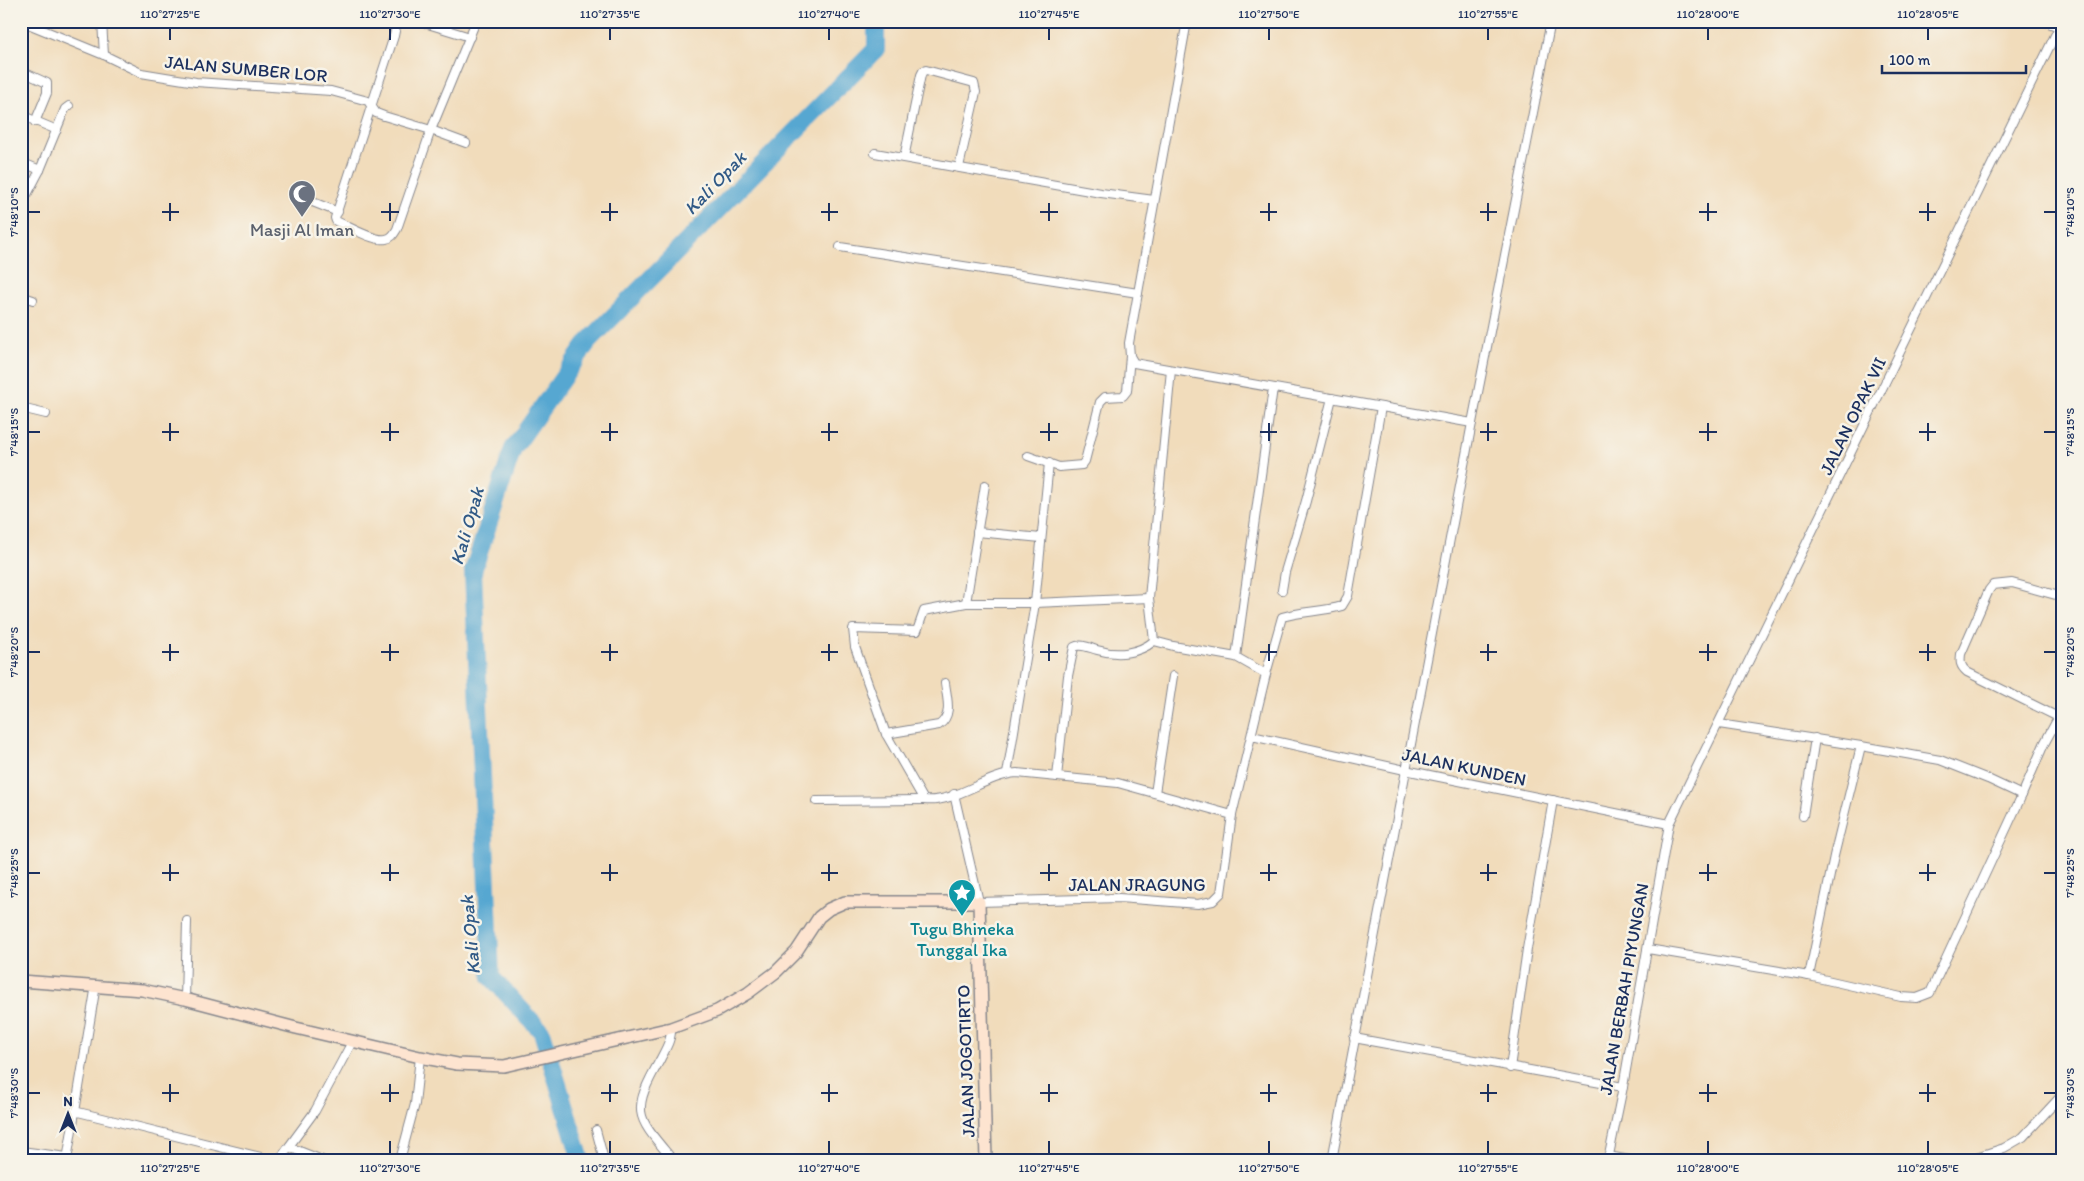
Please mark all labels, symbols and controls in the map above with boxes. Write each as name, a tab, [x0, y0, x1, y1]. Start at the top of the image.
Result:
text: 110°27'25"E	[140, 7, 200, 21]
text: 110°27'30"E	[359, 7, 421, 21]
text: 110°27'35"E	[580, 7, 641, 21]
text: 110°27'40"E	[798, 7, 860, 21]
text: 110°27'45"E	[1018, 7, 1080, 21]
text: 110°27'50"E	[1238, 7, 1300, 21]
text: 110°27'55"E	[1458, 7, 1518, 21]
text: 110°28'00"E	[1677, 7, 1740, 21]
text: 110°28'05"E	[1897, 7, 1959, 21]
scale bar	[1882, 42, 2025, 74]
street label: JALAN SUMBER LOR	[164, 51, 328, 87]
text: 100 m	[1889, 51, 1931, 69]
water label: Kali Opak	[679, 146, 752, 220]
mosque icon: Masji Al Iman	[287, 179, 317, 218]
text: 7°48'10"S	[7, 187, 21, 237]
text: 7°48'10"S	[2063, 187, 2077, 237]
place label: Masji Al Iman	[250, 219, 354, 241]
street label: JALAN OPAK VII	[1815, 353, 1891, 479]
text: 7°48'15"S	[7, 407, 21, 456]
text: 7°48'15"S	[2063, 407, 2077, 456]
water label: Kali Opak	[445, 484, 489, 567]
text: 7°48'20"S	[7, 627, 21, 677]
text: 7°48'20"S	[2063, 627, 2077, 677]
street label: JALAN KUNDEN	[1400, 743, 1528, 791]
text: 7°48'25"S	[7, 848, 21, 898]
text: 7°48'25"S	[2063, 848, 2077, 898]
street label: JALAN JRAGUNG	[1068, 874, 1206, 896]
place icon: Tugu Bhineka Tunggal Ika	[947, 878, 977, 917]
street label: JALAN BERBAH PIYUNGAN	[1595, 881, 1653, 1097]
water label: Kali Opak	[455, 893, 485, 976]
place label: Tugu Bhineka Tunggal Ika	[910, 918, 1014, 961]
street label: JALAN JOGOTIRTO	[952, 984, 980, 1138]
text: 7°48'30"S	[7, 1067, 21, 1118]
text: 7°48'30"S	[2063, 1067, 2077, 1118]
north arrow	[42, 1088, 92, 1138]
text: N	[63, 1093, 73, 1110]
text: 110°27'25"E	[140, 1161, 200, 1175]
text: 110°27'30"E	[359, 1161, 421, 1175]
text: 110°27'35"E	[580, 1161, 641, 1175]
text: 110°27'40"E	[798, 1161, 860, 1175]
text: 110°27'45"E	[1018, 1161, 1080, 1175]
text: 110°27'50"E	[1238, 1161, 1300, 1175]
text: 110°27'55"E	[1458, 1161, 1518, 1175]
text: 110°28'00"E	[1677, 1161, 1740, 1175]
text: 110°28'05"E	[1897, 1161, 1959, 1175]

